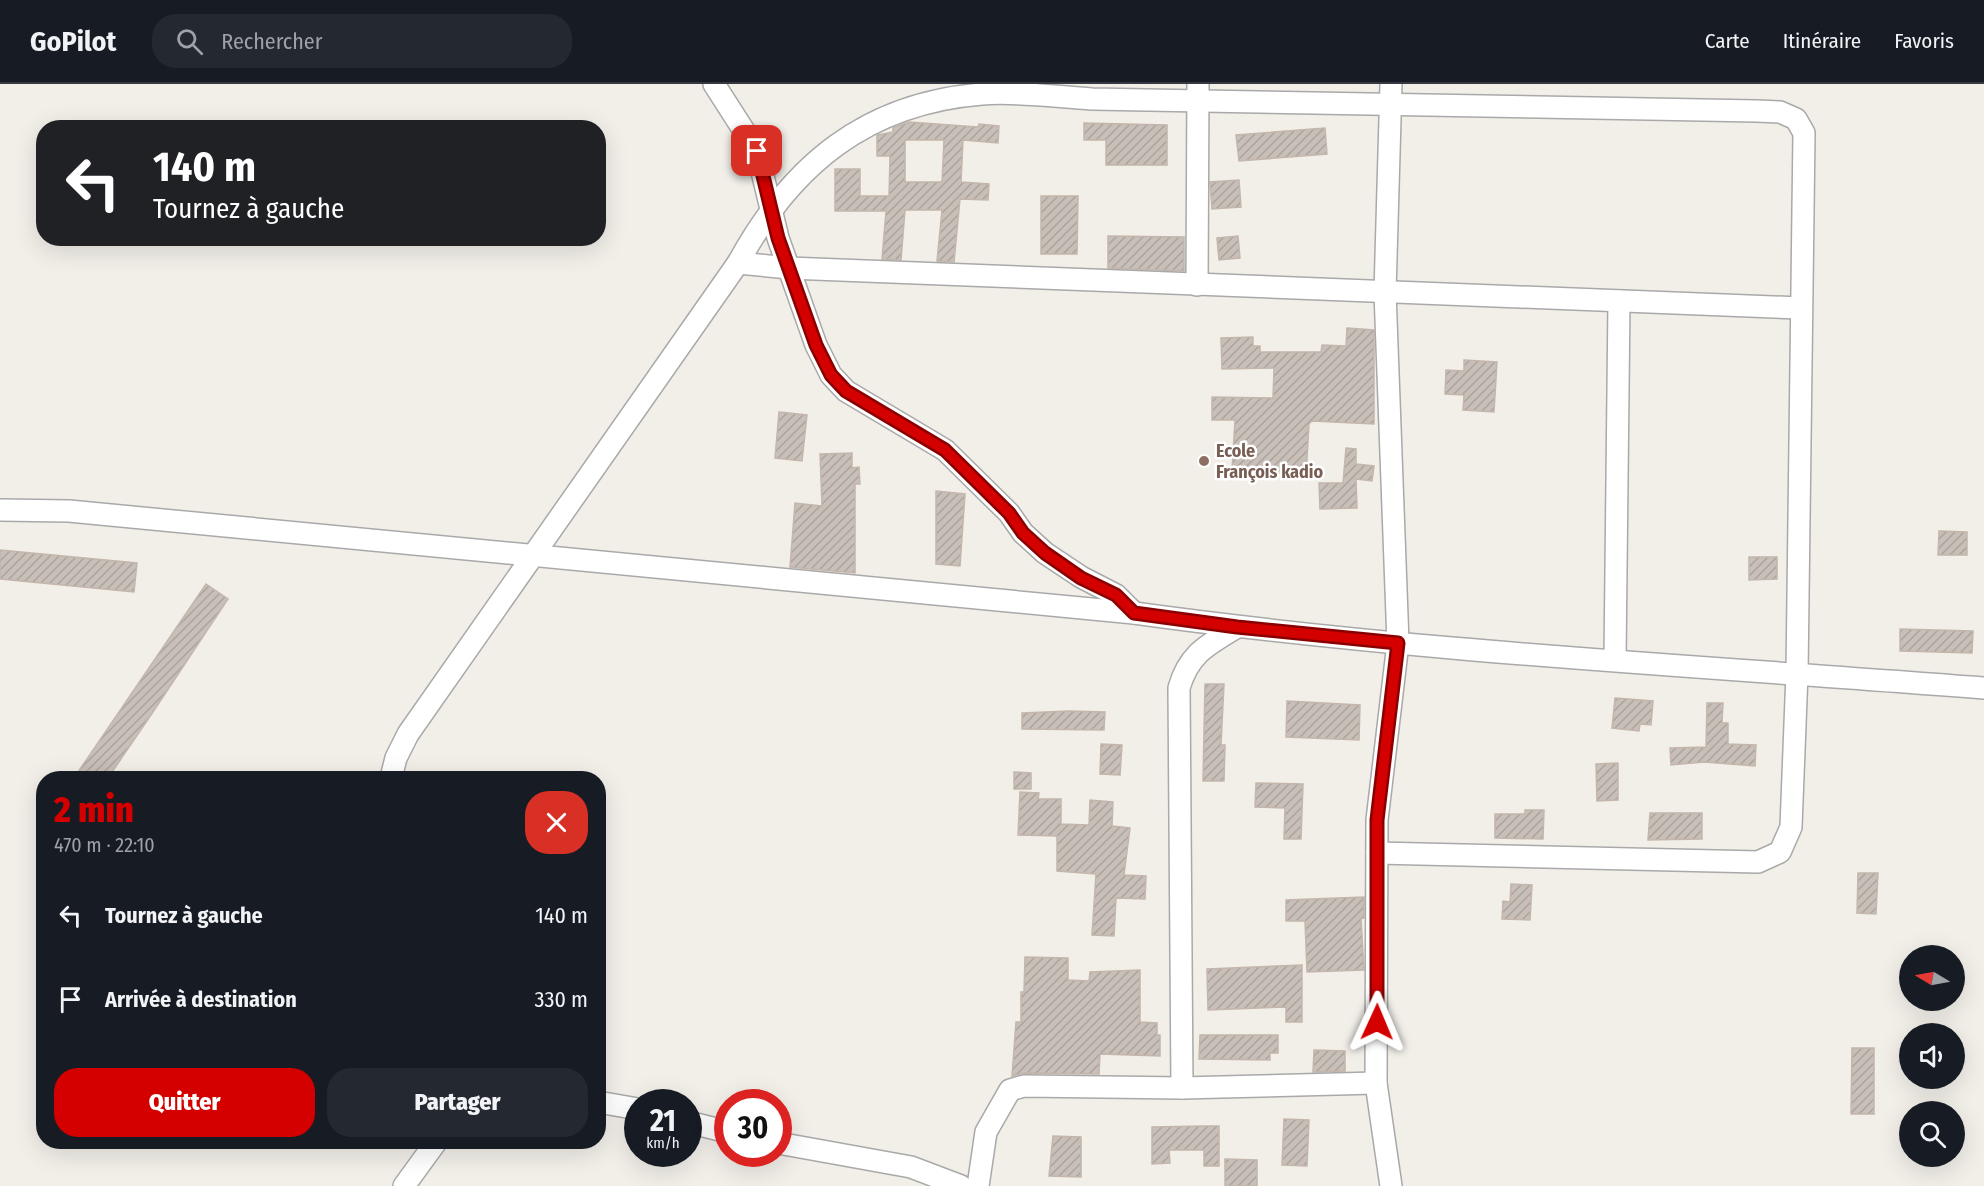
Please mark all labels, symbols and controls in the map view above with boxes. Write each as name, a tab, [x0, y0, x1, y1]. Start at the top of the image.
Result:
search box	[152, 14, 572, 68]
text: GoPilot	[30, 25, 116, 58]
icon: search	[173, 25, 206, 58]
text: Rechercher	[221, 28, 322, 55]
text: Carte	[1705, 28, 1750, 54]
text: Itinéraire	[1783, 28, 1861, 54]
text: Favoris	[1894, 28, 1954, 54]
pin	[731, 125, 782, 176]
icon: arrive	[740, 134, 773, 167]
text: 140 m	[153, 142, 256, 192]
icon: left	[54, 144, 132, 222]
text: Tournez à gauche	[153, 193, 344, 225]
place label: Ecole François kadio	[1216, 440, 1323, 483]
marker: Ecole François kadio	[1197, 454, 1211, 468]
text: 2 min	[54, 788, 134, 832]
button: close	[525, 791, 588, 854]
text: 470 m · 22:10	[54, 833, 155, 857]
icon: left	[54, 899, 87, 932]
text: Tournez à gauche	[105, 902, 263, 929]
text: 140 m	[535, 902, 588, 929]
north arrow	[1899, 945, 1965, 1011]
map controls	[1899, 945, 1965, 1167]
icon: arrive	[54, 983, 87, 1016]
text: Arrivée à destination	[105, 986, 297, 1013]
text: 330 m	[535, 986, 588, 1013]
position arrow	[1345, 990, 1409, 1054]
button: sound	[1899, 1023, 1965, 1089]
button: Quitter	[54, 1068, 315, 1137]
button: Partager	[327, 1068, 588, 1137]
speed limit sign: 30	[714, 1089, 792, 1167]
button: search	[1899, 1101, 1965, 1167]
text: 21	[650, 1103, 676, 1139]
text: km/h	[646, 1134, 680, 1152]

